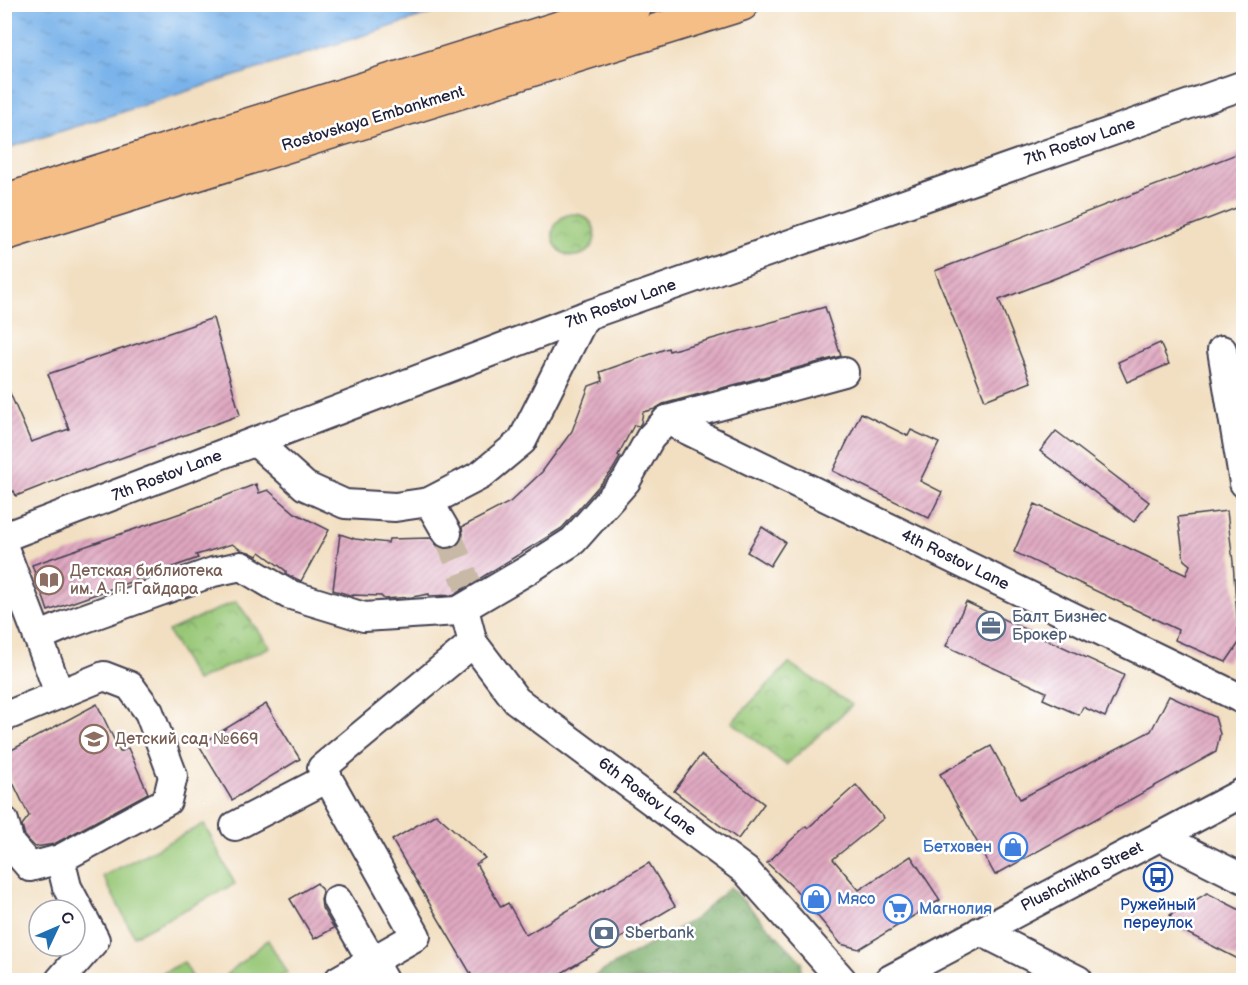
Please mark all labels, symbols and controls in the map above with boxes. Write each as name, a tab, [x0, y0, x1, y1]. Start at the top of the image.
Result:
street label: Rostovskaya Embankment	[280, 82, 467, 156]
street label: 7th Rostov Lane	[1022, 114, 1138, 170]
street label: 7th Rostov Lane	[563, 275, 679, 333]
street label: 7th Rostov Lane	[109, 446, 225, 506]
street label: 4th Rostov Lane	[898, 526, 1013, 595]
place label: Детская библиотека им. А. П. Гайдара	[70, 562, 223, 599]
library icon: Детская библиотека им. А. П. Гайдара	[33, 564, 65, 596]
place label: Балт Бизнес Брокер	[1012, 608, 1107, 645]
office icon: Балт Бизнес Брокер	[975, 610, 1007, 642]
school or university icon: Детский сад №669	[78, 723, 110, 755]
place label: Детский сад №669	[115, 730, 258, 749]
street label: 6th Rostov Lane	[594, 754, 700, 840]
shop icon: Бетховен	[997, 831, 1029, 863]
place label: Бетховен	[923, 838, 992, 857]
street label: Plushchikha Street	[1018, 838, 1146, 916]
bus stop icon: Ружейный переулок	[1142, 861, 1174, 893]
shop icon: Мясо	[800, 883, 832, 915]
place label: Мясо	[837, 890, 875, 909]
supermarket icon: Магнолия	[882, 893, 914, 925]
place label: Ружейный переулок	[1120, 896, 1196, 933]
north arrow	[27, 898, 87, 958]
place label: Магнолия	[919, 900, 992, 919]
text: С	[56, 908, 77, 929]
bank icon: Sberbank	[588, 917, 620, 949]
place label: Sberbank	[625, 924, 694, 943]

